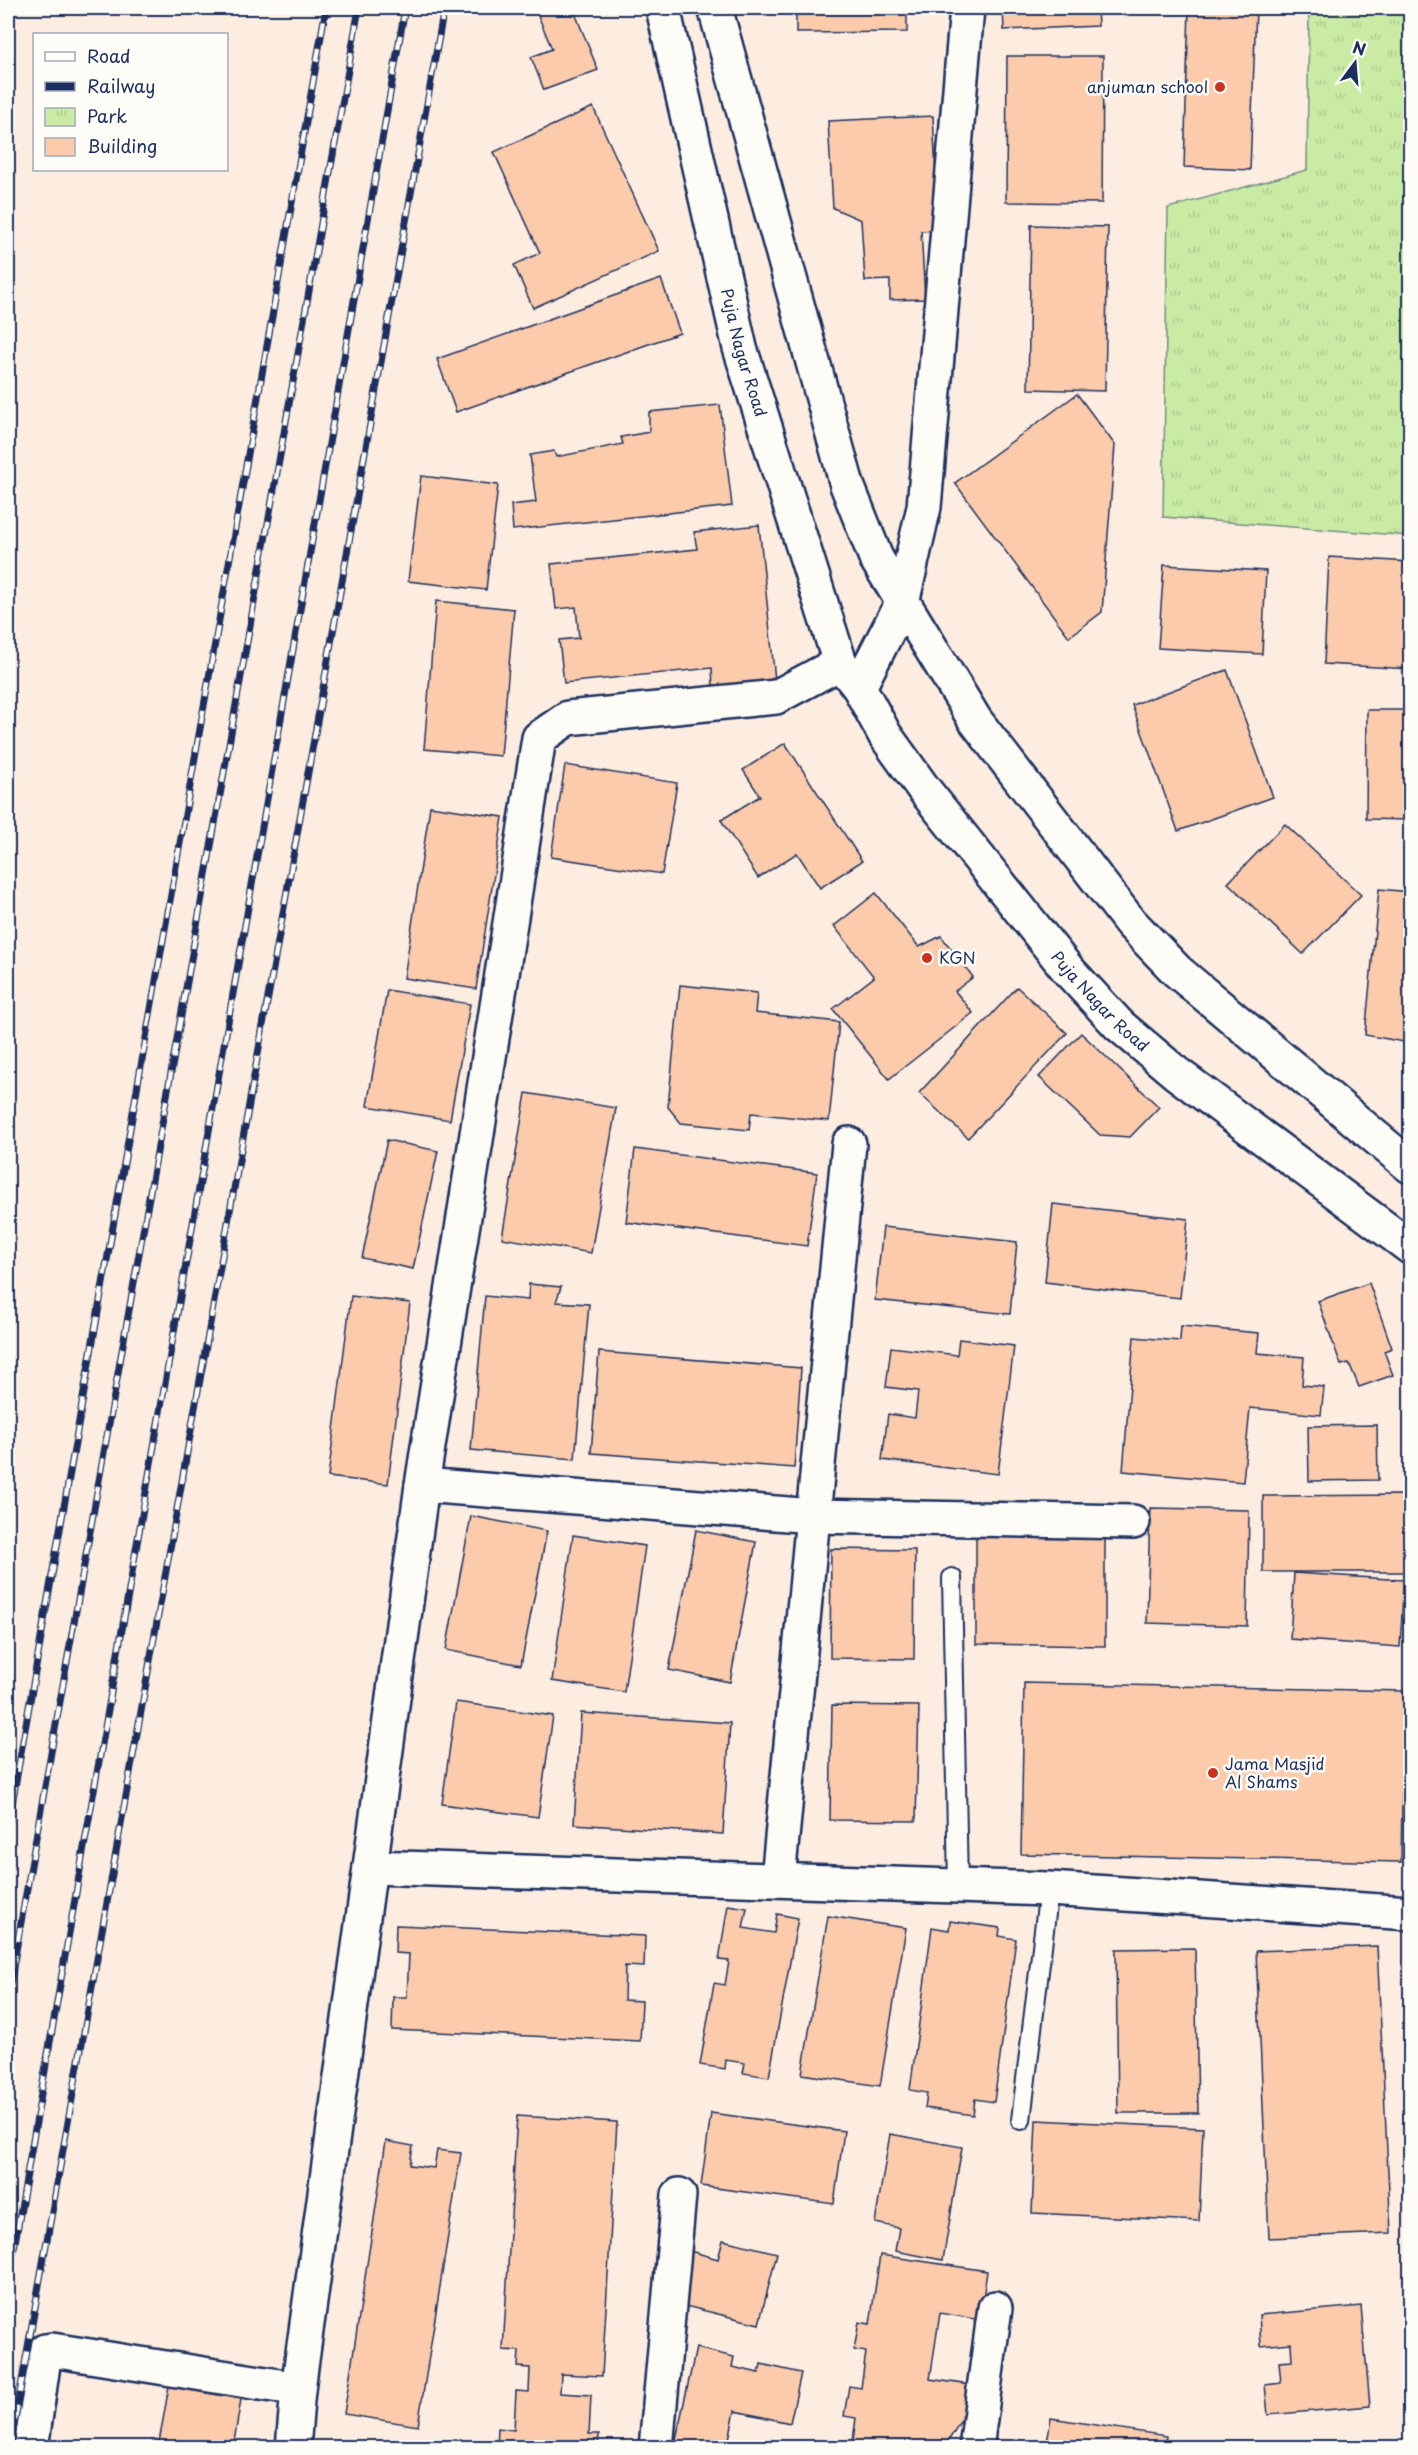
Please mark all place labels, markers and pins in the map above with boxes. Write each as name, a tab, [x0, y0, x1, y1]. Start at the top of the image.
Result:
place label: anjuman school	[1087, 74, 1208, 98]
marker: anjuman school	[1213, 80, 1227, 94]
place label: KGN	[939, 945, 976, 969]
marker: KGN	[920, 951, 934, 965]
place label: Jama Masjid Al Shams	[1225, 1751, 1324, 1793]
marker: Jama Masjid Al Shams	[1206, 1766, 1220, 1780]

